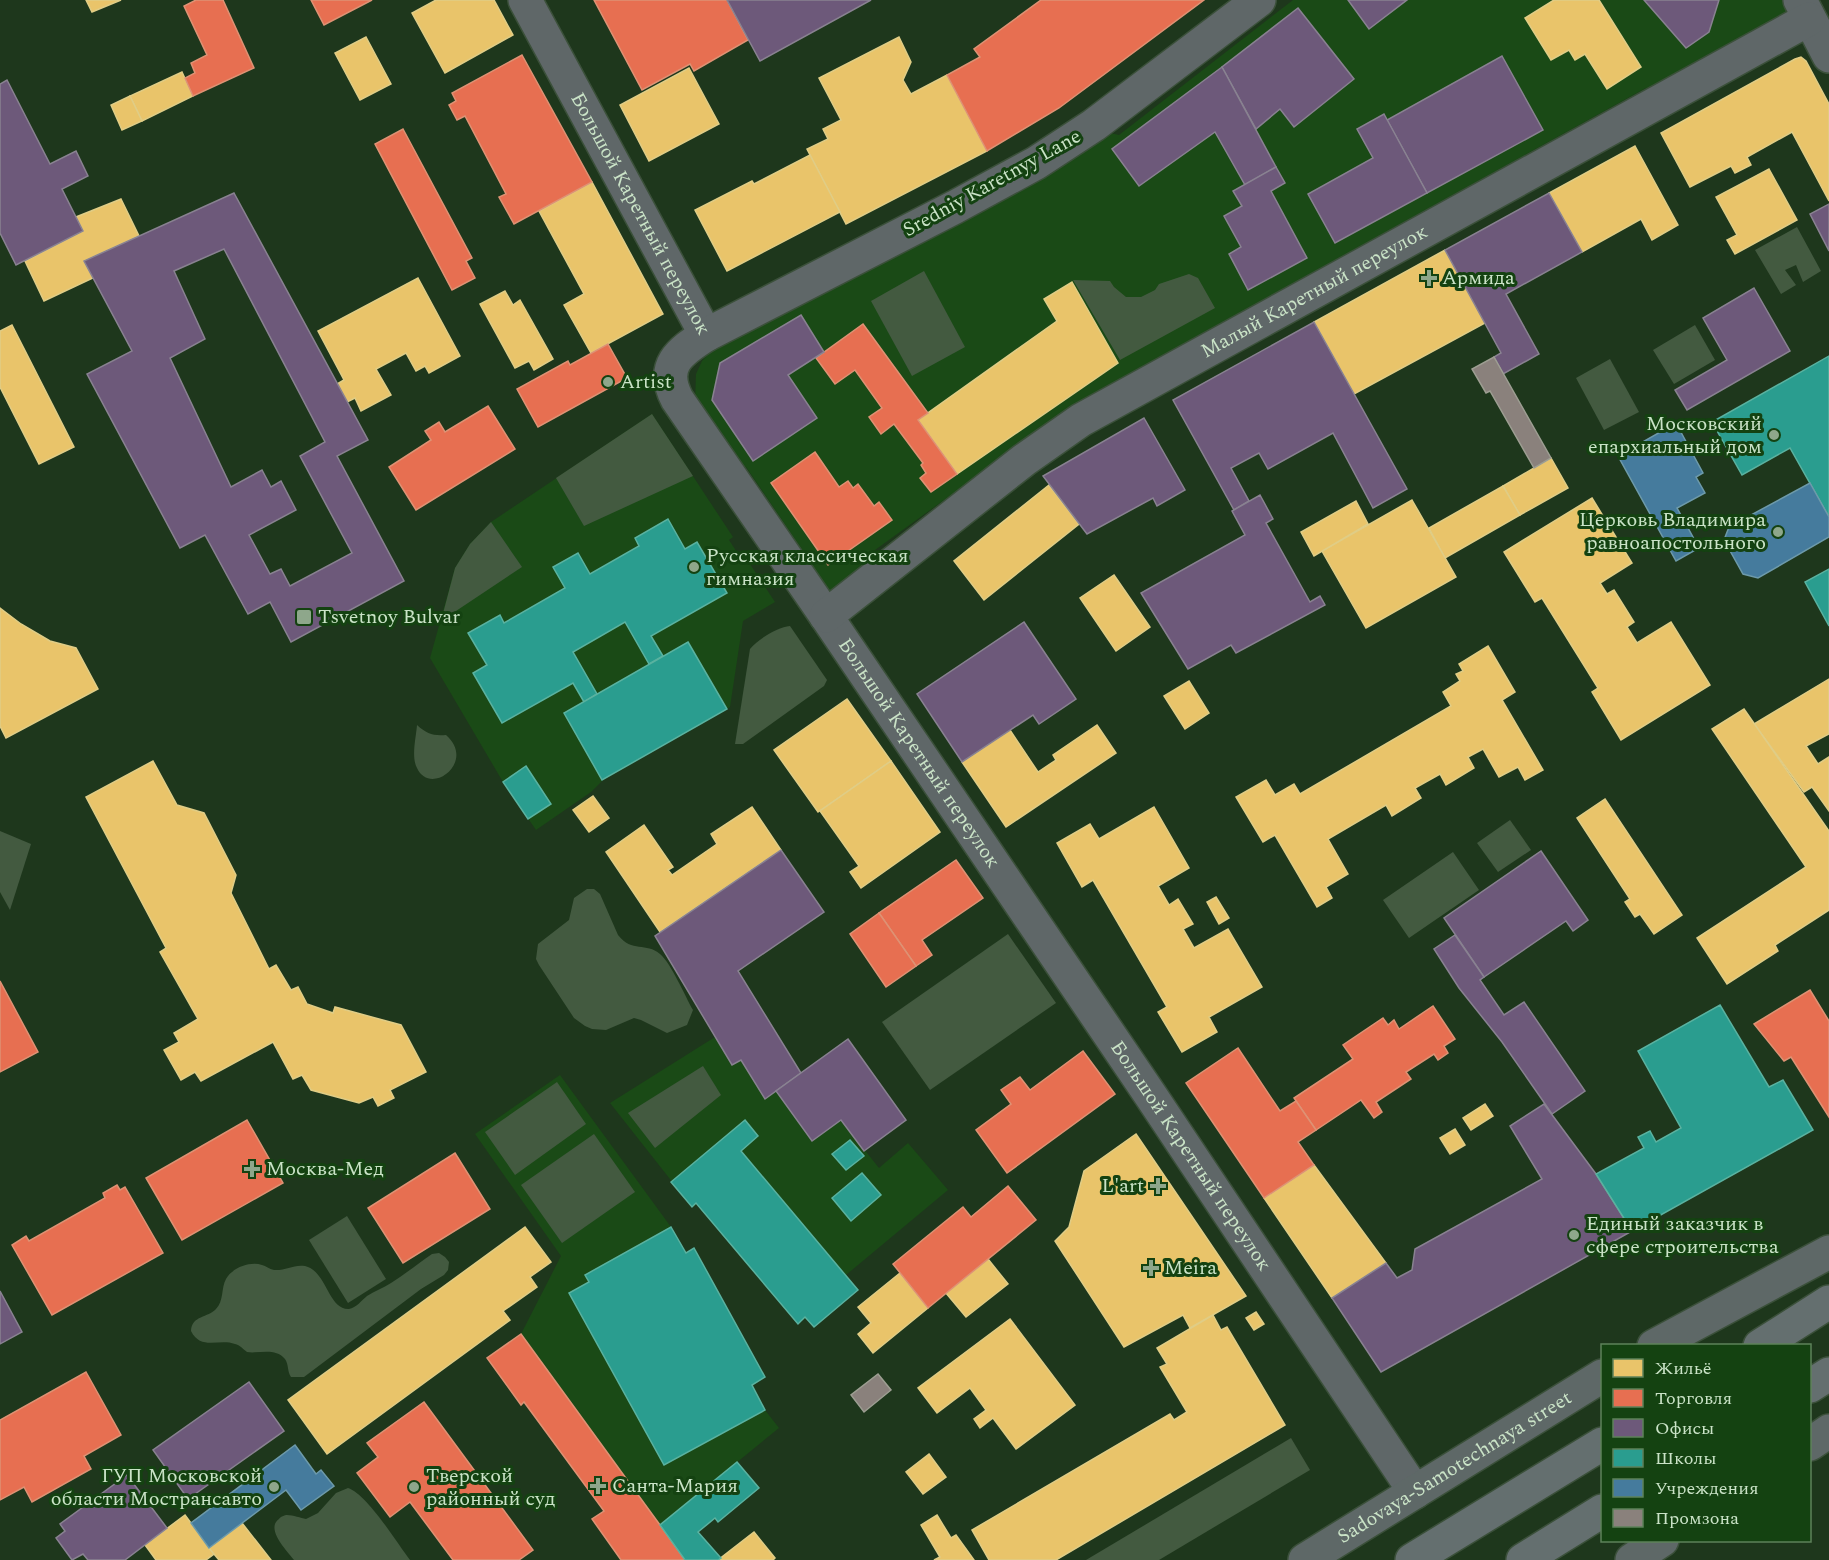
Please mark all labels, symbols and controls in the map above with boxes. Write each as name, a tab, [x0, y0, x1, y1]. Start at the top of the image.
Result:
street label: Большой Каретный переулок	[563, 87, 718, 341]
street label: Sredniy Karetnyy Lane	[897, 121, 1087, 245]
street label: Малый Каретный переулок	[1195, 217, 1433, 366]
place label: Армида	[1442, 263, 1515, 293]
marker: Армида	[1420, 269, 1438, 287]
place label: Artist	[620, 367, 672, 397]
marker: Artist	[601, 375, 615, 389]
place label: Московский епархиальный дом	[1588, 409, 1762, 462]
marker: Московский епархиальный дом	[1767, 428, 1781, 442]
place label: Церковь Владимира равноапостольного	[1579, 505, 1766, 558]
marker: Церковь Владимира равноапостольного	[1771, 525, 1785, 539]
place label: Русская классическая гимназия	[706, 541, 909, 594]
marker: Русская классическая гимназия	[687, 560, 701, 574]
place label: Tsvetnoy Bulvar	[318, 602, 460, 632]
marker: Tsvetnoy Bulvar	[295, 608, 313, 626]
street label: Большой Каретный переулок	[830, 632, 1008, 874]
street label: Большой Каретный переулок	[1103, 1035, 1279, 1277]
place label: Москва-Мед	[266, 1154, 384, 1184]
marker: Москва-Мед	[243, 1160, 261, 1178]
place label: L'art	[1102, 1171, 1144, 1201]
marker: L'art	[1149, 1177, 1167, 1195]
place label: Единый заказчик в сфере строительства	[1586, 1209, 1779, 1262]
marker: Единый заказчик в сфере строительства	[1567, 1228, 1581, 1242]
place label: Meira	[1164, 1253, 1217, 1283]
marker: Meira	[1142, 1259, 1160, 1277]
legend	[1601, 1344, 1811, 1542]
text: Жильё	[1655, 1355, 1711, 1382]
street label: Sadovaya-Samotechnaya street	[1331, 1383, 1578, 1551]
text: Торговля	[1655, 1385, 1732, 1412]
text: Офисы	[1655, 1415, 1714, 1442]
text: Школы	[1655, 1445, 1716, 1472]
place label: ГУП Московской области Мострансавто	[51, 1461, 262, 1514]
place label: Тверской районный суд	[426, 1461, 555, 1514]
place label: Санта-Мария	[612, 1471, 738, 1501]
text: Учреждения	[1655, 1475, 1759, 1502]
marker: Санта-Мария	[589, 1477, 607, 1495]
marker: ГУП Московской области Мострансавто	[267, 1480, 281, 1494]
marker: Тверской районный суд	[407, 1480, 421, 1494]
text: Промзона	[1655, 1505, 1739, 1532]

